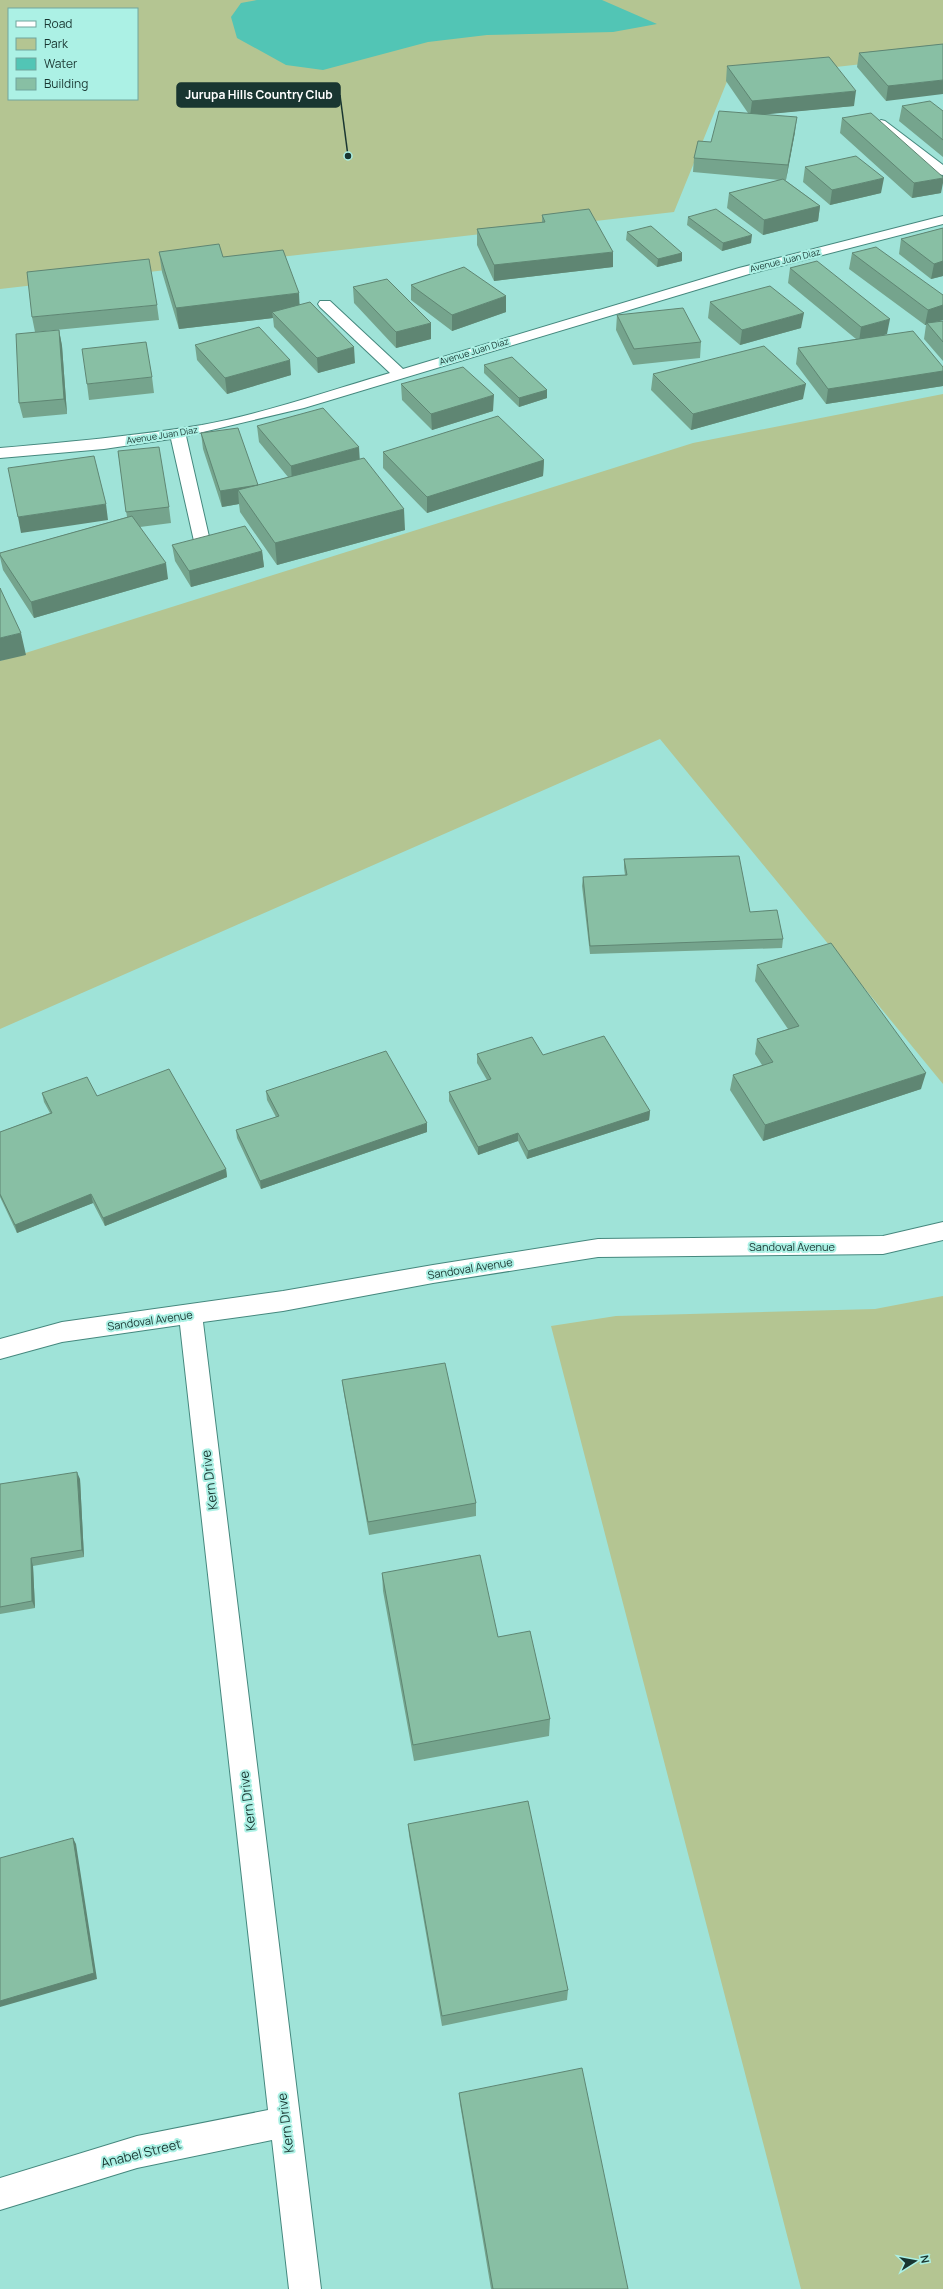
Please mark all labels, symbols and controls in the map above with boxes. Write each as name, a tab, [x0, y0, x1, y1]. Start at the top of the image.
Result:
legend	[8, 8, 138, 100]
text: Road	[44, 15, 72, 32]
text: Park	[44, 35, 69, 52]
text: Water	[44, 55, 78, 72]
text: Building	[44, 75, 88, 92]
callout: Jurupa Hills Country Club	[177, 83, 340, 107]
text: Jurupa Hills Country Club	[185, 86, 333, 103]
street label: Avenue Juan Diaz	[748, 245, 822, 275]
street label: Avenue Juan Diaz	[438, 334, 511, 368]
street label: Avenue Juan Diaz	[125, 423, 199, 447]
street label: Sandoval Avenue	[749, 1239, 836, 1254]
street label: Sandoval Avenue	[426, 1254, 514, 1282]
street label: Sandoval Avenue	[106, 1307, 194, 1333]
street label: Kern Drive	[196, 1449, 222, 1511]
street label: Kern Drive	[234, 1770, 260, 1832]
street label: Kern Drive	[272, 2092, 298, 2154]
street label: Anabel Street	[99, 2134, 183, 2172]
north arrow	[895, 2241, 935, 2281]
text: N	[917, 2254, 933, 2264]

